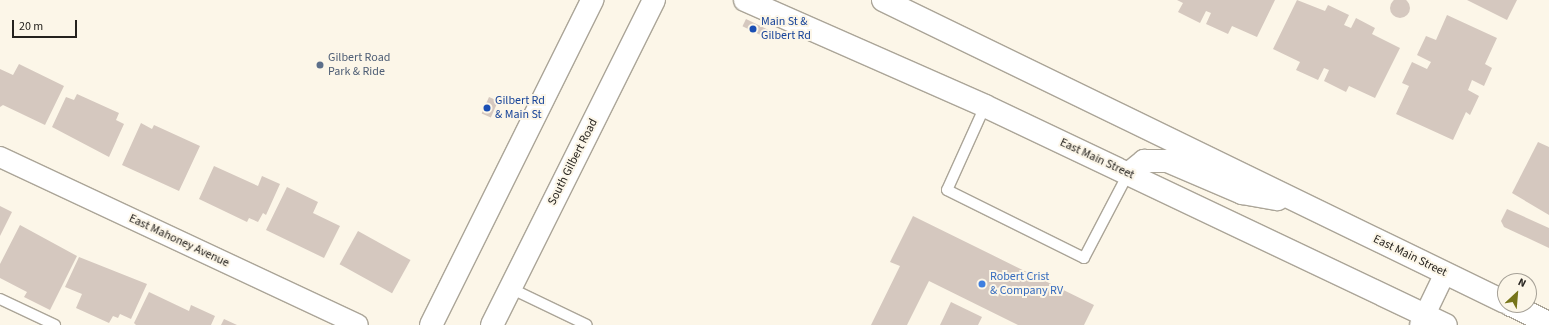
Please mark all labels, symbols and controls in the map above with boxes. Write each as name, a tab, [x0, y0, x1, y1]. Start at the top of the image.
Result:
scale bar	[14, 12, 79, 38]
place label: Main St & Gilbert Rd	[761, 15, 811, 43]
text: 20 m	[19, 18, 43, 35]
marker: Main St & Gilbert Rd	[748, 24, 758, 34]
place label: Gilbert Road Park & Ride	[328, 51, 390, 79]
marker: Gilbert Road Park & Ride	[315, 60, 325, 70]
place label: Gilbert Rd & Main St	[495, 94, 545, 122]
marker: Gilbert Rd & Main St	[482, 103, 492, 113]
street label: South Gilbert Road	[545, 116, 601, 208]
street label: East Main Street	[1058, 135, 1136, 183]
street label: East Mahoney Avenue	[127, 211, 231, 271]
street label: East Main Street	[1371, 232, 1449, 280]
place label: Robert Crist & Company RV	[990, 270, 1063, 298]
north arrow	[1497, 273, 1537, 313]
text: N	[1515, 274, 1529, 291]
marker: Robert Crist & Company RV	[977, 279, 987, 289]

